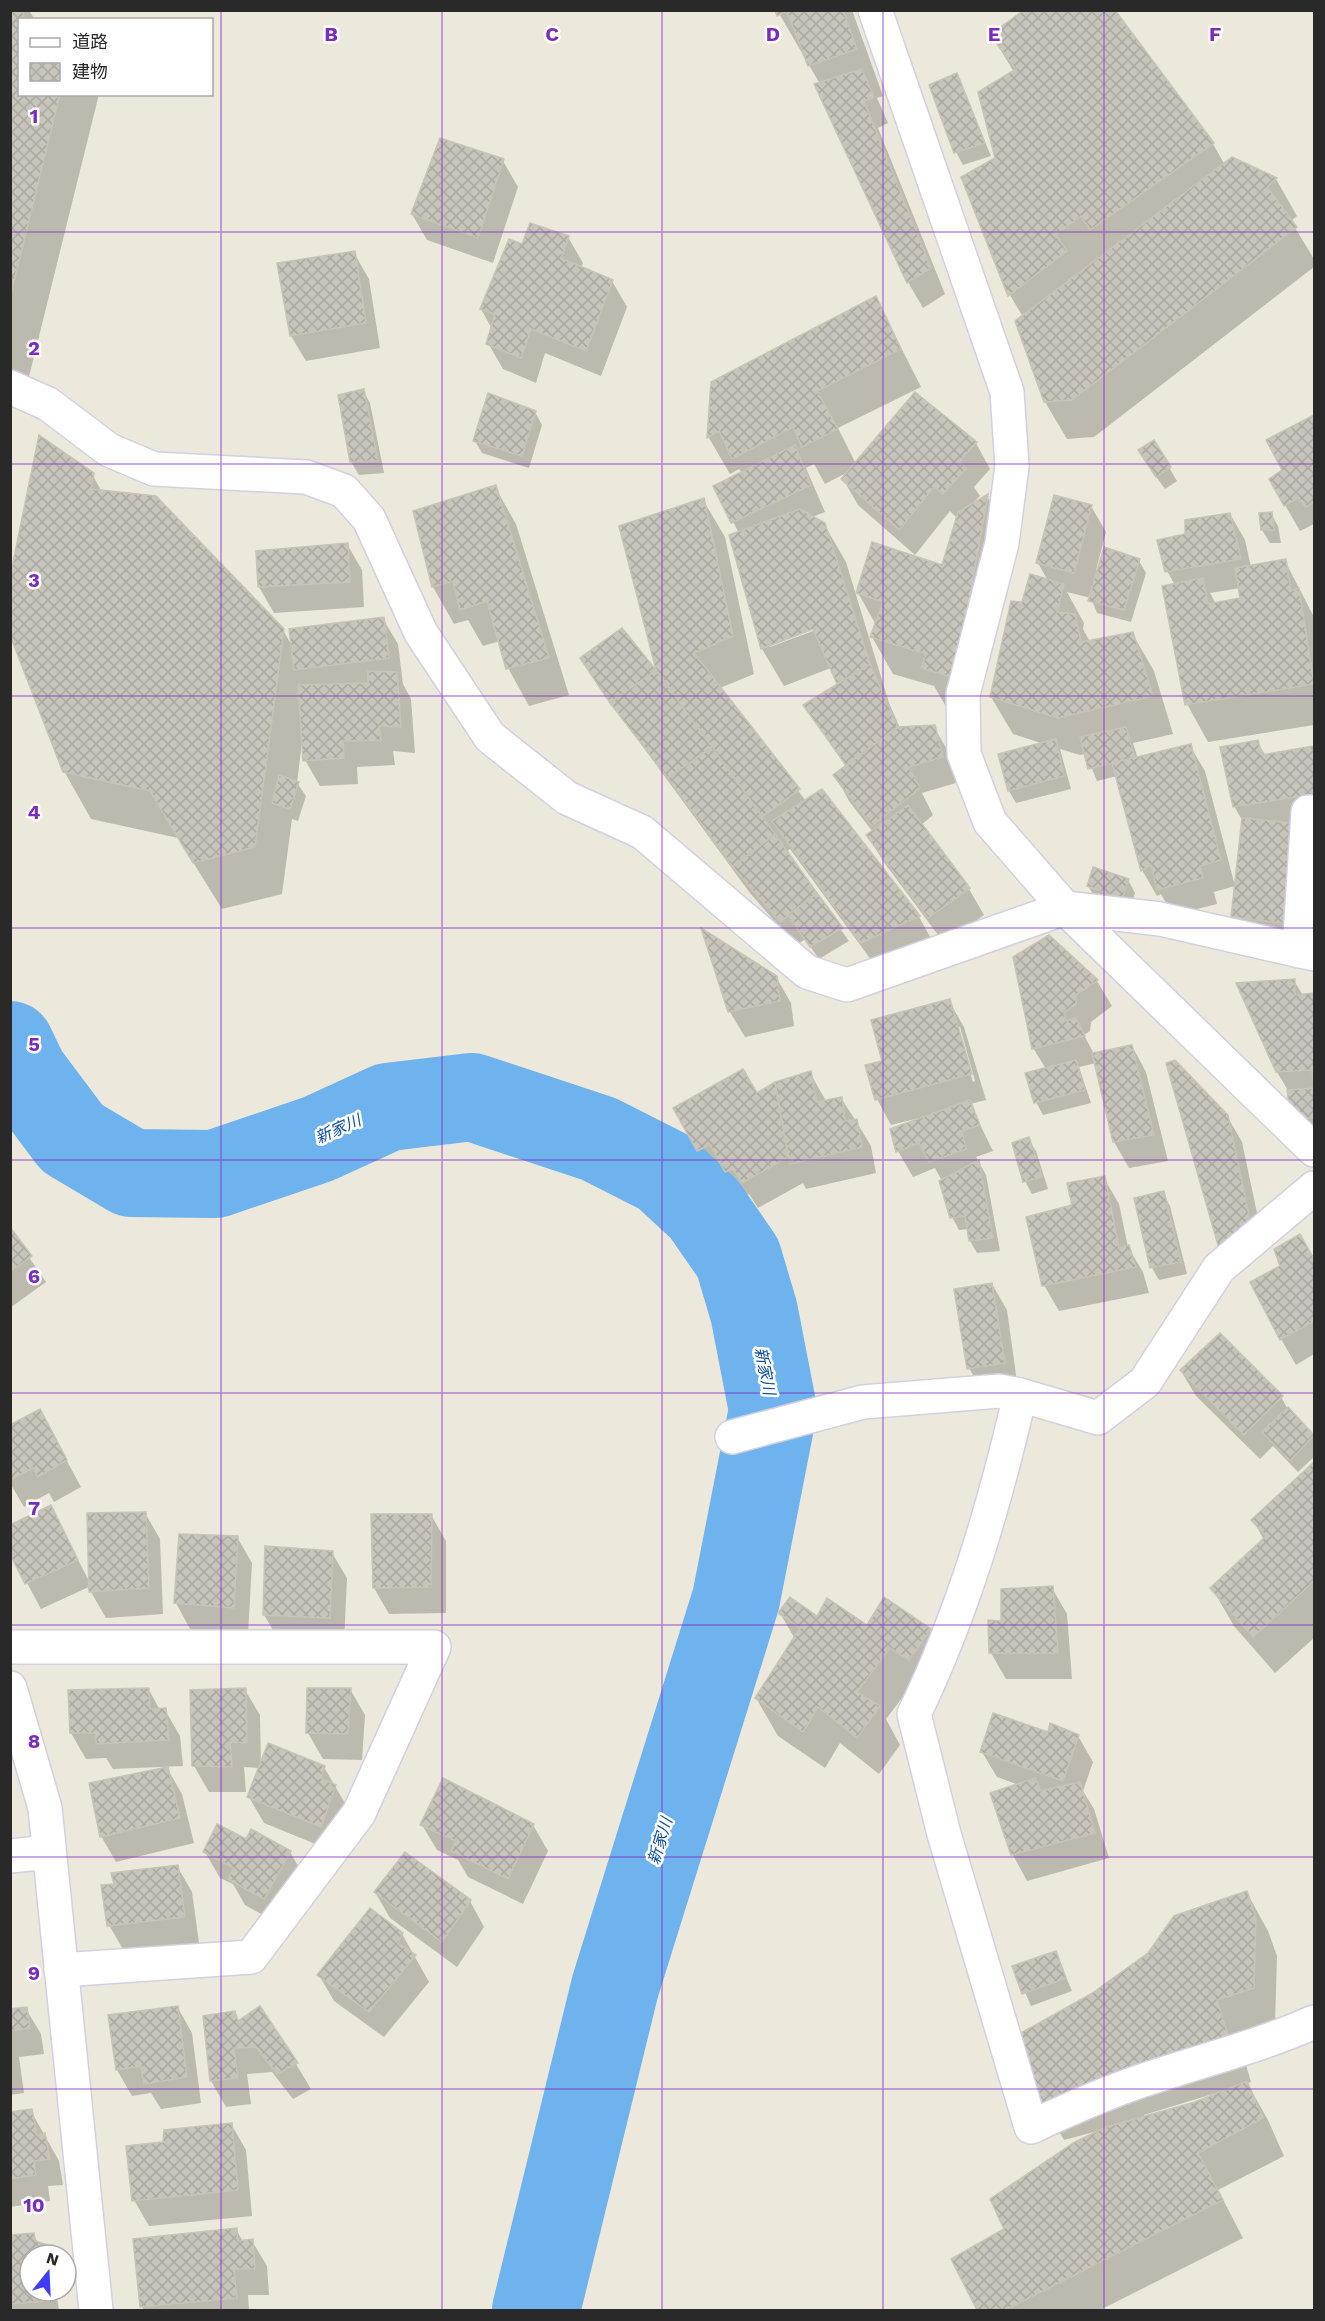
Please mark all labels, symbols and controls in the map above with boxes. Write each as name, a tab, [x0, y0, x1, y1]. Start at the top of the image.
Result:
legend	[18, 18, 213, 96]
text: B	[324, 22, 338, 46]
text: C	[545, 22, 559, 46]
text: D	[766, 22, 780, 46]
text: E	[988, 22, 1000, 46]
text: F	[1209, 22, 1221, 46]
text: 道路	[72, 31, 108, 52]
text: 建物	[72, 61, 108, 82]
text: 1	[30, 104, 38, 128]
text: 2	[28, 336, 40, 360]
text: 3	[28, 568, 40, 592]
text: 4	[28, 800, 41, 824]
text: 5	[28, 1032, 40, 1056]
water label: 新家川	[312, 1110, 366, 1147]
text: 6	[28, 1264, 40, 1288]
water label: 新家川	[751, 1346, 779, 1398]
text: 7	[28, 1496, 40, 1520]
text: 8	[28, 1729, 40, 1753]
water label: 新家川	[644, 1813, 677, 1867]
text: 9	[28, 1961, 40, 1985]
text: 10	[23, 2193, 45, 2217]
north arrow	[18, 2243, 78, 2303]
text: N	[44, 2248, 61, 2270]

